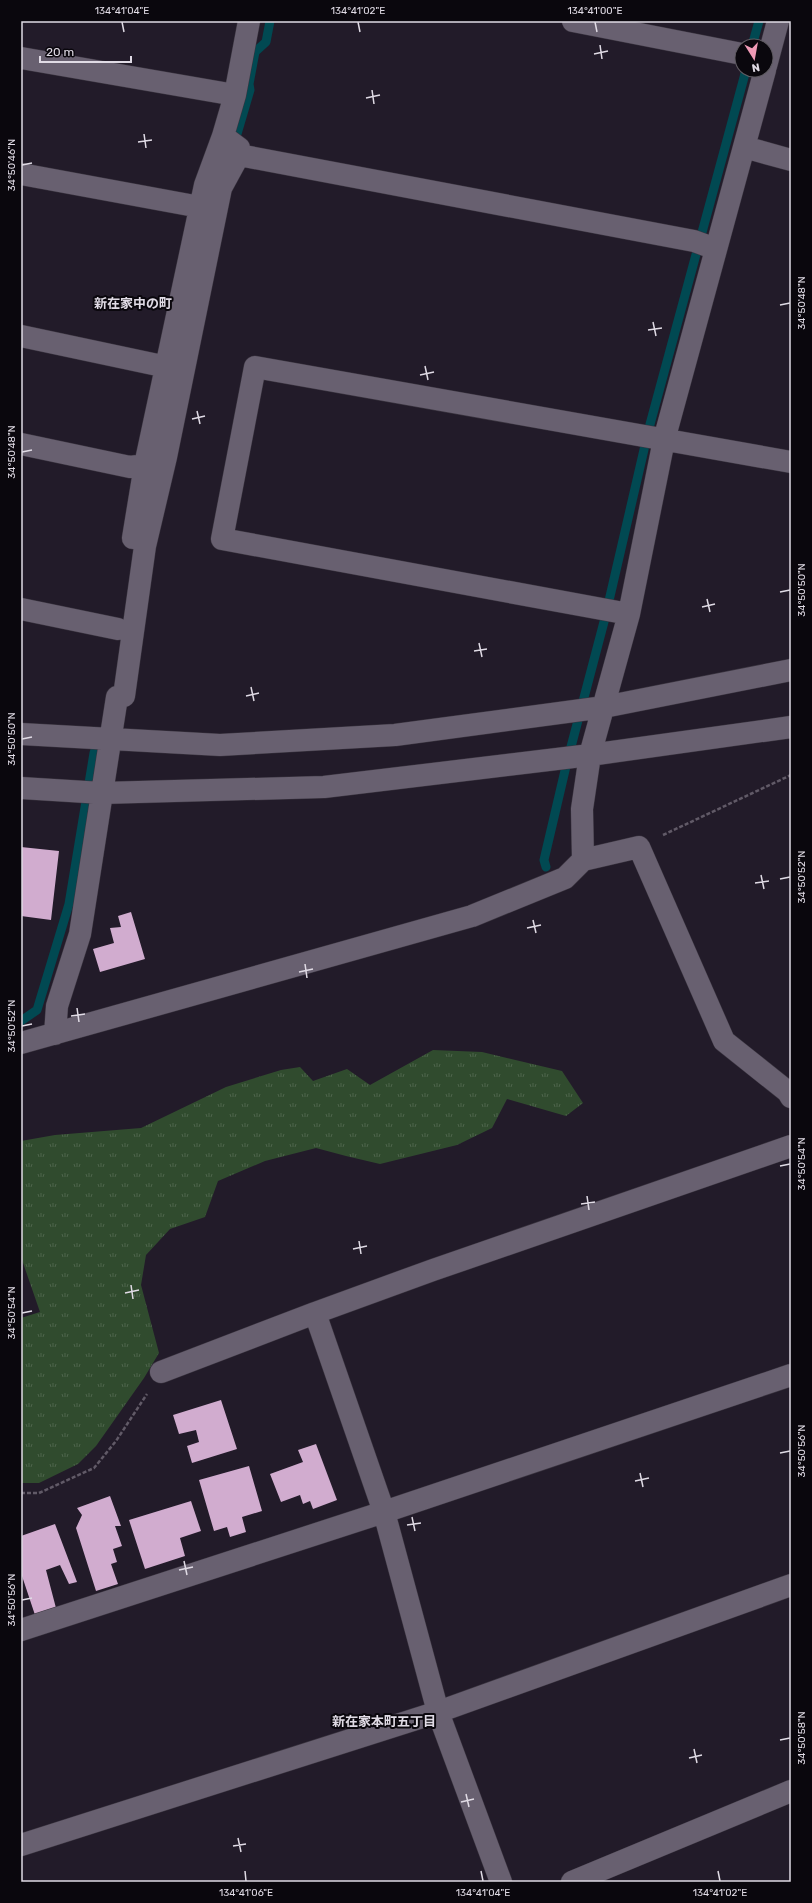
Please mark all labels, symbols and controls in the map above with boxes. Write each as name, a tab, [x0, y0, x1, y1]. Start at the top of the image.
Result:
text: 134°41'04"E	[95, 5, 149, 17]
text: 134°41'02"E	[331, 5, 385, 17]
text: 134°41'00"E	[568, 5, 622, 17]
scale bar	[40, 38, 131, 64]
north arrow	[734, 38, 774, 78]
text: 20 m	[46, 45, 74, 59]
text: N	[751, 60, 761, 74]
text: 34°50'46"N	[6, 139, 18, 191]
text: 34°50'48"N	[796, 276, 808, 330]
district label: 新在家中の町	[94, 296, 172, 311]
text: 34°50'48"N	[6, 425, 18, 479]
text: 34°50'50"N	[796, 563, 808, 617]
text: 34°50'50"N	[6, 712, 18, 766]
text: 34°50'52"N	[796, 850, 808, 904]
text: 34°50'52"N	[6, 999, 18, 1053]
text: 34°50'54"N	[796, 1137, 808, 1191]
text: 34°50'54"N	[6, 1286, 18, 1340]
text: 34°50'56"N	[796, 1425, 808, 1477]
text: 34°50'56"N	[6, 1574, 18, 1626]
text: 34°50'58"N	[796, 1711, 808, 1765]
district label: 新在家本町五丁目	[332, 1714, 436, 1729]
text: 134°41'06"E	[219, 1887, 273, 1899]
text: 134°41'04"E	[456, 1887, 510, 1899]
text: 134°41'02"E	[693, 1887, 747, 1899]

